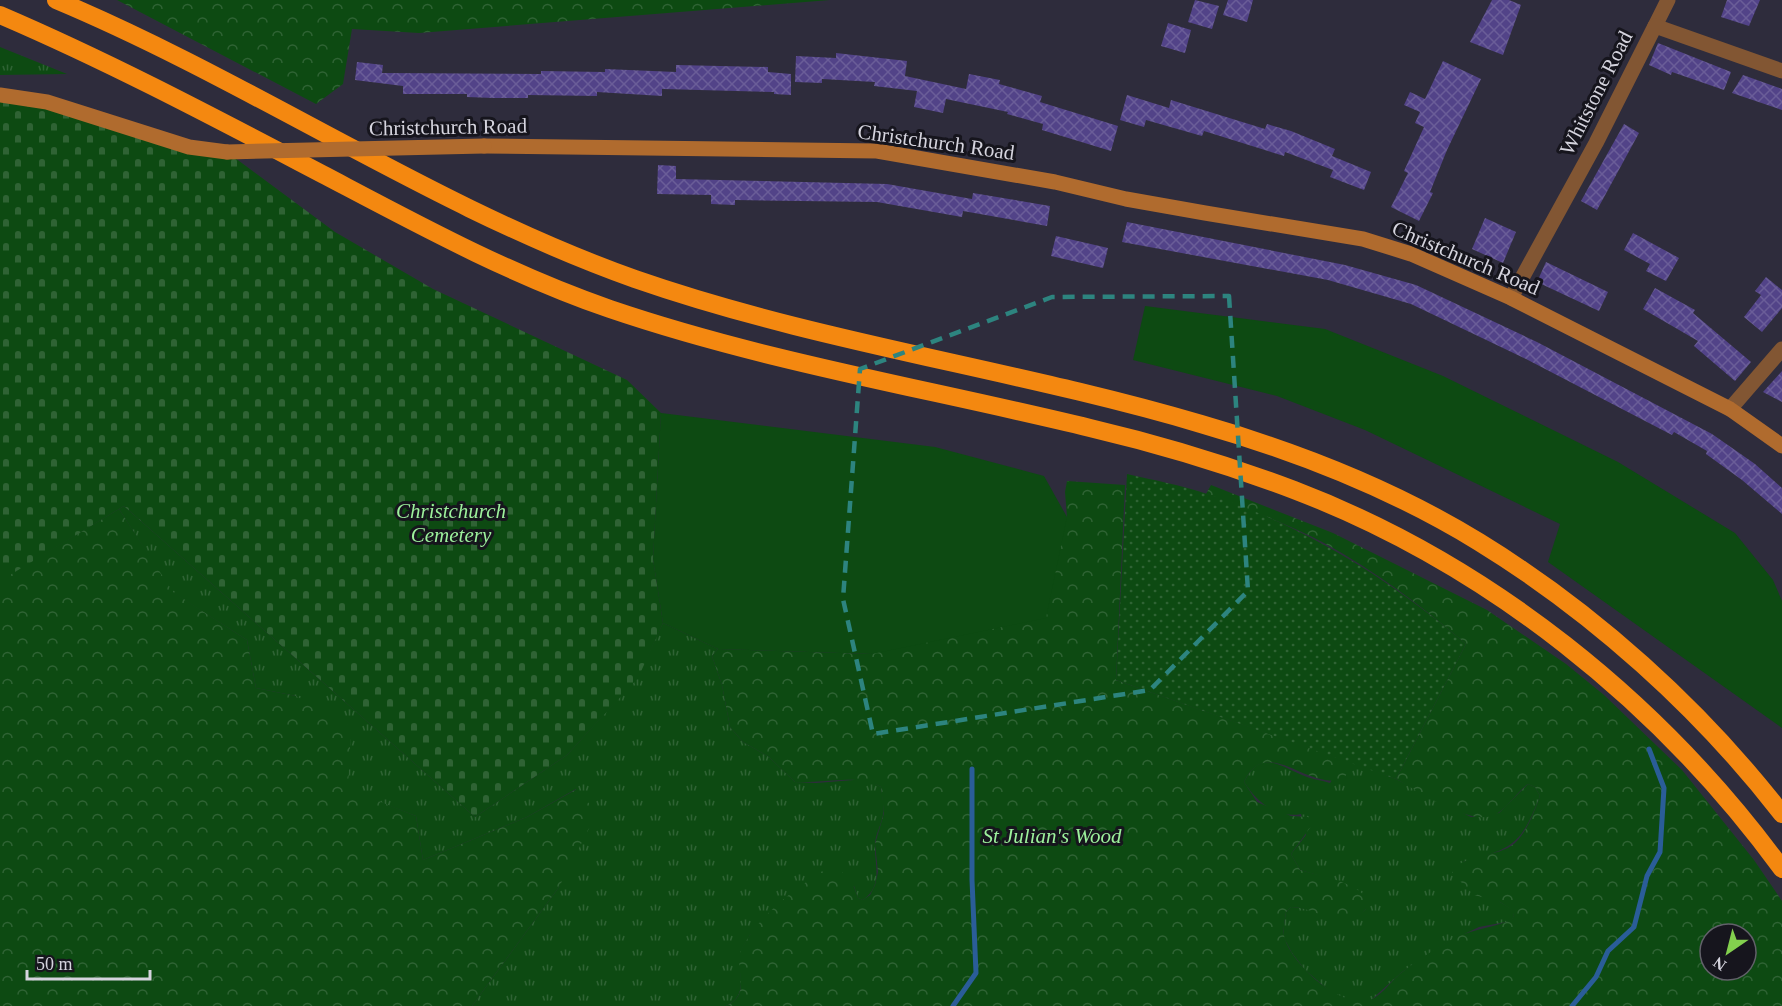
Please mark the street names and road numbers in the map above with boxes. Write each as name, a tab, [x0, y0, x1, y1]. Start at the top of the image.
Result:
street label: Whitstone Road	[1554, 27, 1638, 159]
street label: Christchurch Road	[369, 114, 528, 140]
street label: Christchurch Road	[856, 119, 1016, 165]
street label: Christchurch Road	[1389, 216, 1544, 300]

